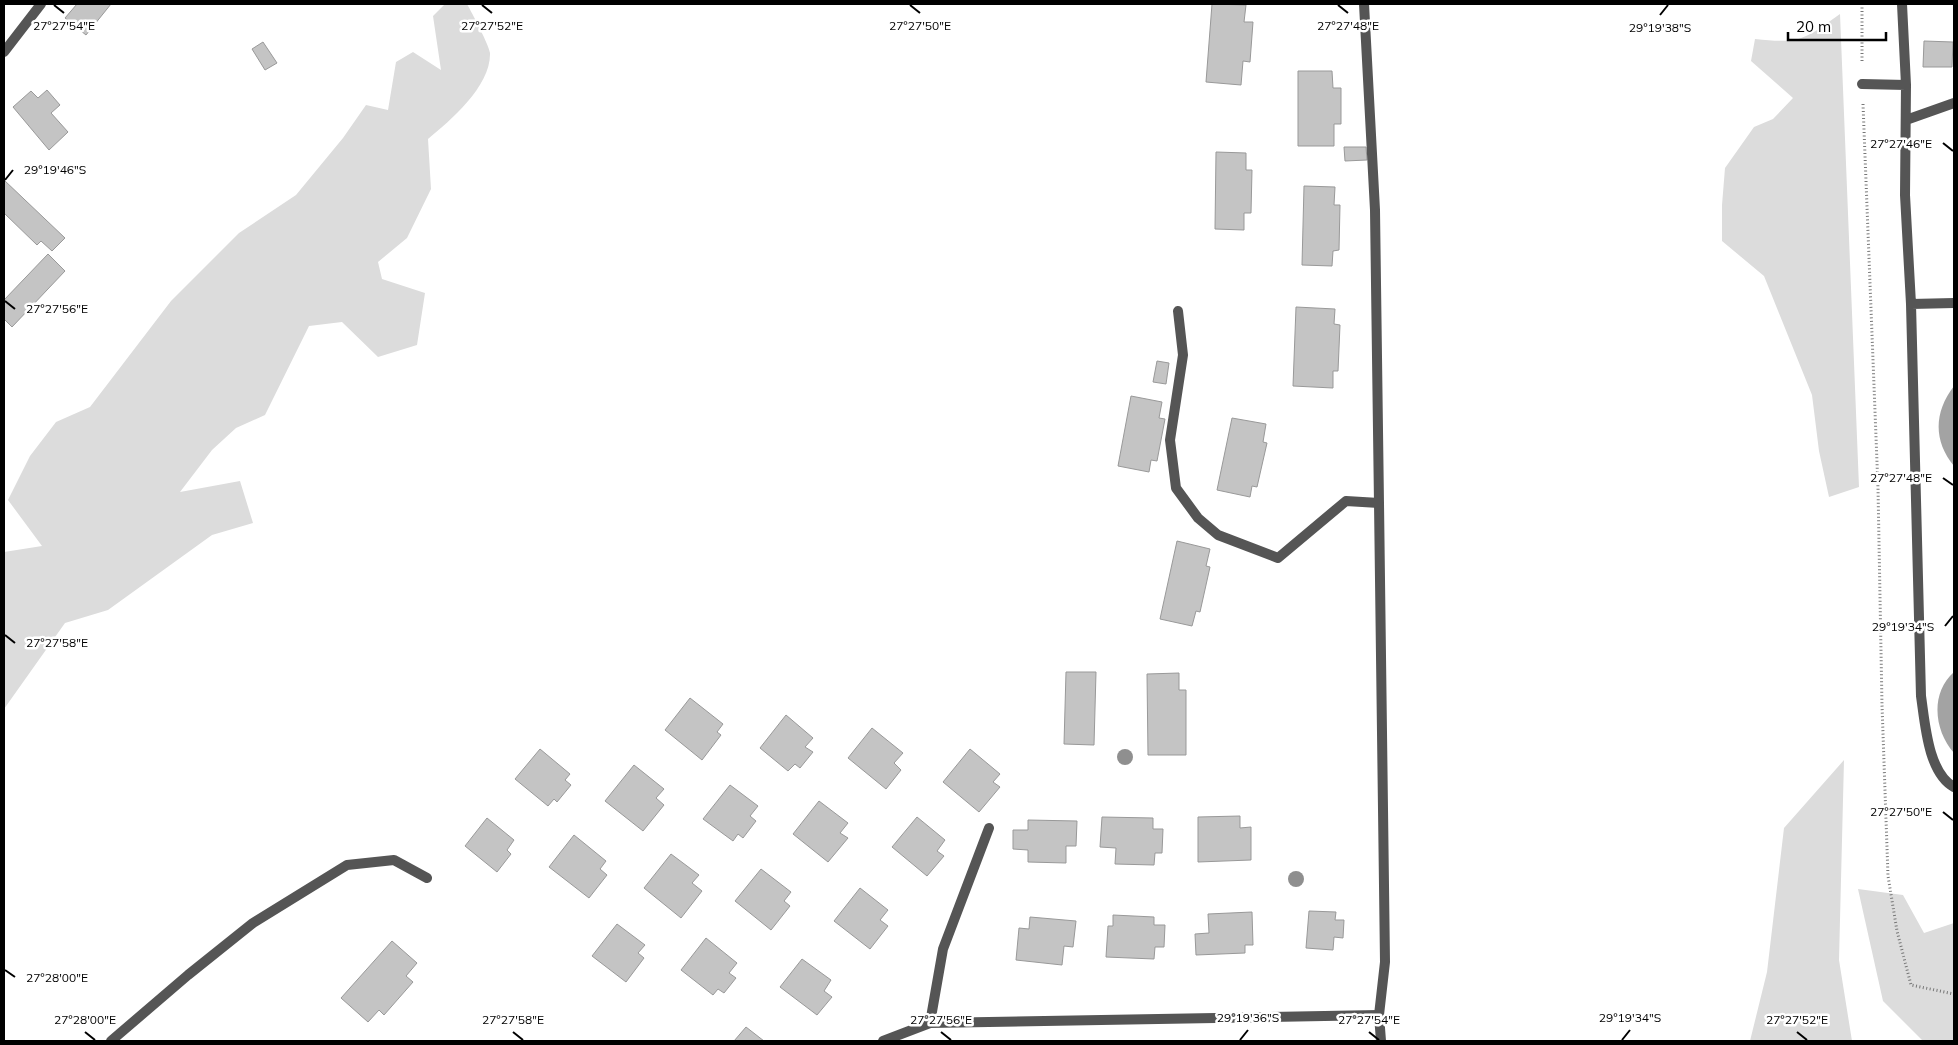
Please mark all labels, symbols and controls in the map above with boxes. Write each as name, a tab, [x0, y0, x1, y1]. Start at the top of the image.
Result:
scale bar	[1788, 10, 1886, 42]
text: 20 m	[1796, 17, 1831, 36]
text: 27°27'54"E	[33, 18, 95, 33]
text: 27°27'52"E	[461, 18, 523, 33]
text: 27°27'50"E	[889, 18, 951, 33]
text: 27°27'48"E	[1317, 18, 1379, 33]
text: 29°19'38"S	[1629, 20, 1691, 35]
text: 27°27'46"E	[1870, 136, 1932, 151]
text: 29°19'46"S	[24, 162, 86, 177]
text: 27°27'56"E	[26, 301, 88, 316]
text: 27°27'48"E	[1870, 470, 1932, 485]
text: 29°19'34"S	[1872, 619, 1934, 634]
text: 27°27'58"E	[26, 635, 88, 650]
text: 27°27'50"E	[1870, 804, 1932, 819]
text: 27°28'00"E	[26, 970, 88, 985]
text: 29°19'36"S	[1217, 1010, 1279, 1025]
text: 29°19'34"S	[1599, 1010, 1661, 1025]
text: 27°28'00"E	[54, 1012, 116, 1027]
text: 27°27'58"E	[482, 1012, 544, 1027]
text: 27°27'56"E	[910, 1012, 972, 1027]
text: 27°27'54"E	[1338, 1012, 1400, 1027]
text: 27°27'52"E	[1766, 1012, 1828, 1027]

